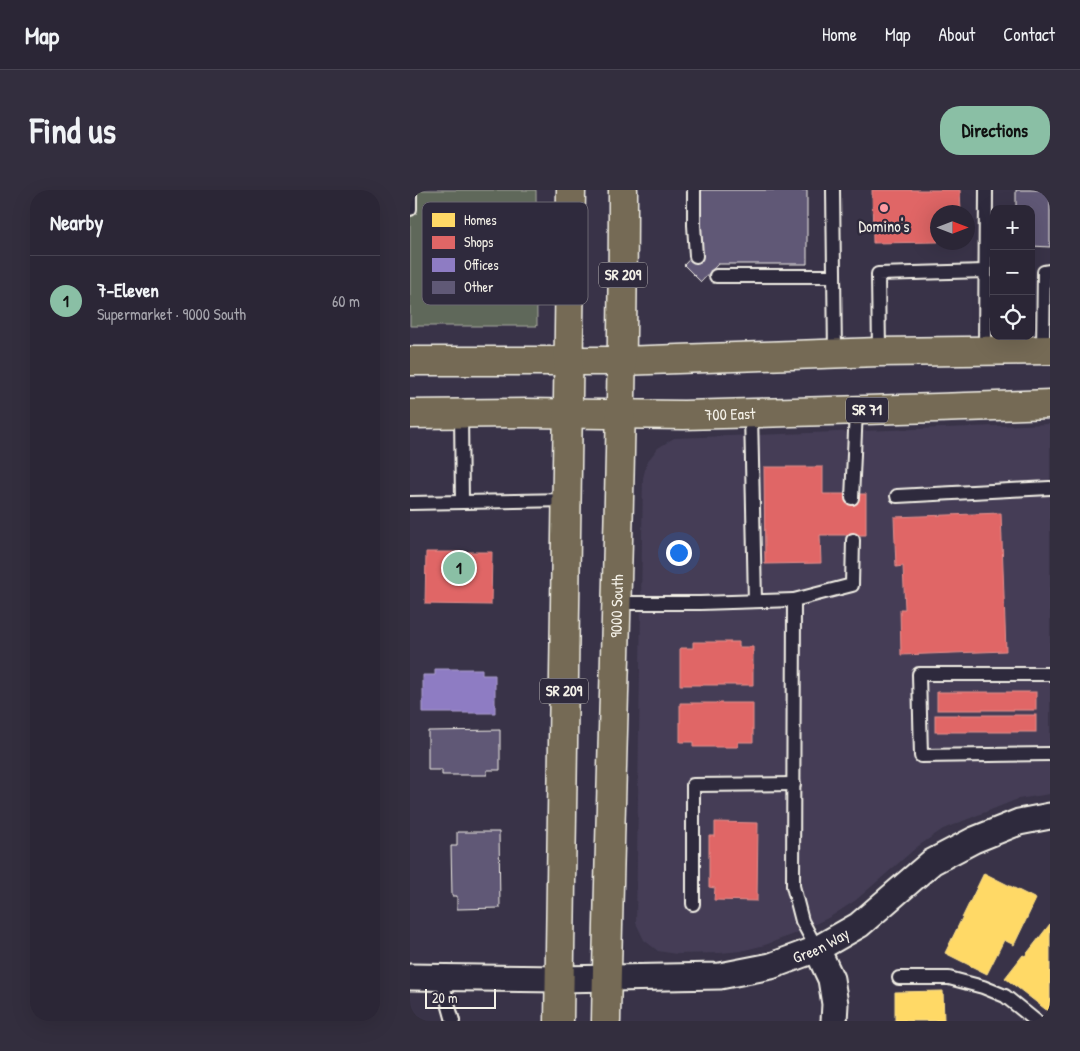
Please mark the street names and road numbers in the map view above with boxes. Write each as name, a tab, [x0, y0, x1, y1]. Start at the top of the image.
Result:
road number: SR 209	[599, 262, 647, 288]
road number: SR 71	[846, 398, 888, 422]
street label: 700 East	[704, 402, 756, 425]
street label: 9000 South	[605, 574, 628, 638]
road number: SR 209	[540, 678, 588, 704]
street label: Green Way	[789, 922, 853, 968]

